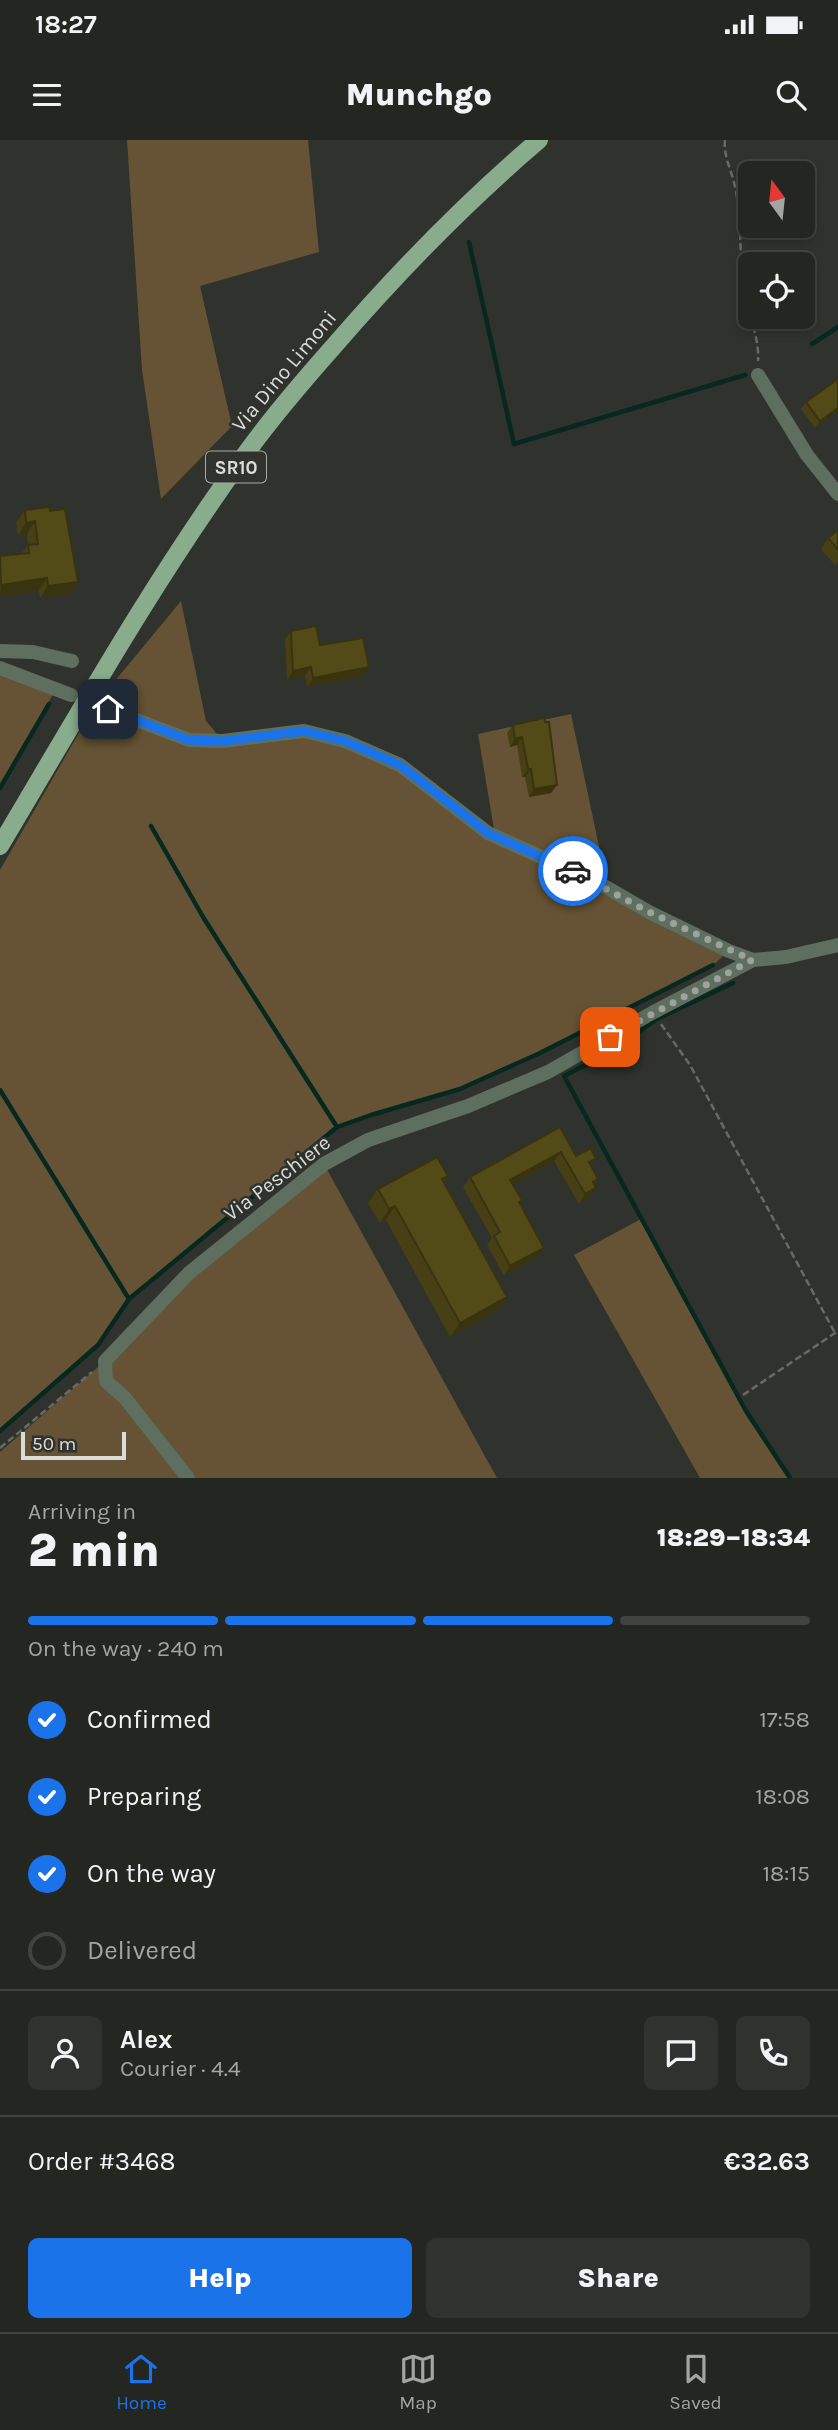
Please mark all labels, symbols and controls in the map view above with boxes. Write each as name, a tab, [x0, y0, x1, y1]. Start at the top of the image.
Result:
text: 18:27	[35, 9, 97, 40]
icon: menu	[28, 76, 66, 114]
text: Munchgo	[346, 76, 492, 113]
icon: search	[772, 76, 810, 114]
north arrow	[738, 161, 816, 238]
map controls	[738, 161, 815, 329]
button: locate	[738, 252, 815, 329]
street label: Via Dino Limoni	[227, 306, 341, 436]
road number: SR10	[206, 452, 266, 482]
pin	[78, 679, 138, 739]
icon: home	[89, 690, 127, 728]
courier	[538, 836, 608, 906]
icon: car	[554, 852, 592, 890]
pin	[580, 1007, 640, 1067]
icon: bag	[591, 1018, 629, 1056]
street label: Via Peschiere	[219, 1130, 335, 1226]
scale bar	[21, 1429, 126, 1461]
text: 50 m	[32, 1433, 76, 1455]
text: Arriving in	[28, 1498, 136, 1525]
text: 18:29–18:34	[657, 1522, 810, 1553]
text: 2 min	[28, 1524, 160, 1578]
text: On the way · 240 m	[28, 1635, 224, 1662]
icon: check	[28, 1701, 66, 1739]
text: Confirmed	[87, 1704, 212, 1735]
text: 17:58	[759, 1706, 810, 1733]
icon: check	[28, 1778, 66, 1816]
text: Preparing	[87, 1781, 201, 1812]
text: 18:08	[755, 1783, 810, 1810]
icon: check	[28, 1855, 66, 1893]
text: On the way	[87, 1858, 216, 1889]
text: 18:15	[762, 1860, 810, 1887]
text: Delivered	[87, 1935, 197, 1966]
button: person	[28, 2016, 102, 2090]
button: chat	[644, 2016, 718, 2090]
button: phone	[736, 2016, 810, 2090]
text: Alex	[120, 2024, 172, 2055]
text: Courier · 4.4	[120, 2055, 241, 2082]
text: Order #3468	[28, 2146, 176, 2177]
text: €32.63	[724, 2146, 810, 2177]
button: Help	[28, 2238, 412, 2318]
button: Share	[426, 2238, 810, 2318]
tab: Home	[116, 2350, 167, 2414]
tab: Map	[399, 2350, 437, 2414]
tab: Saved	[669, 2350, 722, 2414]

